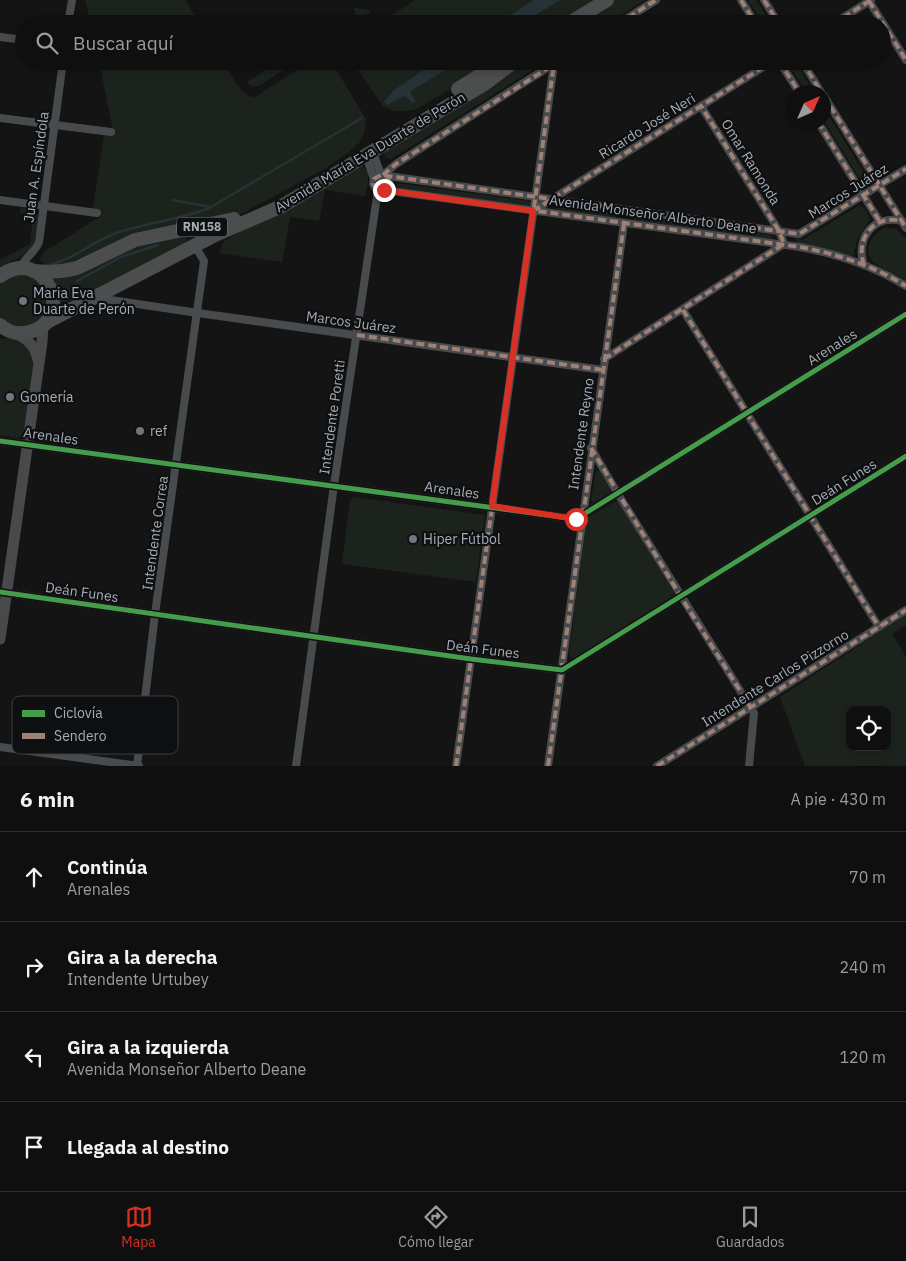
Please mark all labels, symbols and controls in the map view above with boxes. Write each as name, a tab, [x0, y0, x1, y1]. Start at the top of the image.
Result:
search box	[15, 15, 891, 70]
icon: search	[33, 29, 61, 57]
text: Buscar aquí	[73, 31, 173, 55]
north arrow	[786, 85, 831, 130]
street label: Avenida María Eva Duarte de Perón	[271, 88, 469, 216]
street label: Ricardo José Neri	[595, 89, 699, 163]
street label: Juan A. Espíndola	[19, 110, 53, 224]
street label: Omar Ramonda	[717, 116, 785, 209]
street label: Marcos Juárez	[805, 159, 892, 223]
route end	[373, 179, 396, 202]
street label: Avenida Monseñor Alberto Deane	[548, 191, 758, 238]
road number: RN158	[177, 218, 227, 236]
place label: Maria Eva Duarte de Perón	[33, 284, 135, 318]
marker: Maria Eva Duarte de Perón	[17, 295, 29, 307]
street label: Marcos Juárez	[305, 307, 398, 337]
street label: Arenales	[804, 325, 860, 369]
street label: Intendente Poretti	[315, 358, 349, 476]
street label: Intendente Reyno	[564, 377, 598, 491]
place label: Gomería	[20, 388, 74, 406]
marker: Gomería	[4, 391, 16, 403]
place label: ref	[150, 422, 168, 440]
street label: Arenales	[22, 423, 80, 449]
marker: ref	[134, 425, 146, 437]
street label: Deán Funes	[808, 455, 880, 509]
street label: Intendente Correa	[138, 474, 172, 591]
street label: Arenales	[423, 477, 481, 503]
route start	[565, 508, 588, 531]
place label: Hiper Fútbol	[423, 530, 501, 548]
marker: Hiper Fútbol	[407, 533, 419, 545]
street label: Deán Funes	[44, 578, 120, 606]
street label: Intendente Carlos Pizzorno	[698, 625, 852, 731]
street label: Deán Funes	[445, 636, 521, 662]
legend	[12, 696, 178, 754]
text: Ciclovía	[54, 704, 103, 722]
map controls	[846, 706, 891, 751]
button: locate	[846, 706, 891, 751]
text: Sendero	[54, 727, 107, 745]
text: 6 min	[20, 785, 75, 813]
text: A pie · 430 m	[791, 789, 886, 809]
text: Continúa	[67, 855, 148, 879]
icon: ahead	[20, 863, 48, 891]
text: 70 m	[849, 867, 886, 887]
text: Arenales	[67, 879, 130, 899]
text: Gira a la derecha	[67, 945, 218, 969]
icon: right	[20, 953, 48, 981]
text: 240 m	[839, 957, 886, 977]
text: Intendente Urtubey	[67, 969, 209, 989]
text: Gira a la izquierda	[67, 1035, 229, 1059]
icon: left	[20, 1043, 48, 1071]
text: 120 m	[839, 1047, 886, 1067]
text: Avenida Monseñor Alberto Deane	[67, 1059, 306, 1079]
icon: arrive	[20, 1133, 48, 1161]
text: Llegada al destino	[67, 1135, 229, 1159]
tab: Mapa	[121, 1203, 156, 1251]
tab: Cómo llegar	[398, 1203, 473, 1251]
tab: Guardados	[716, 1203, 785, 1251]

